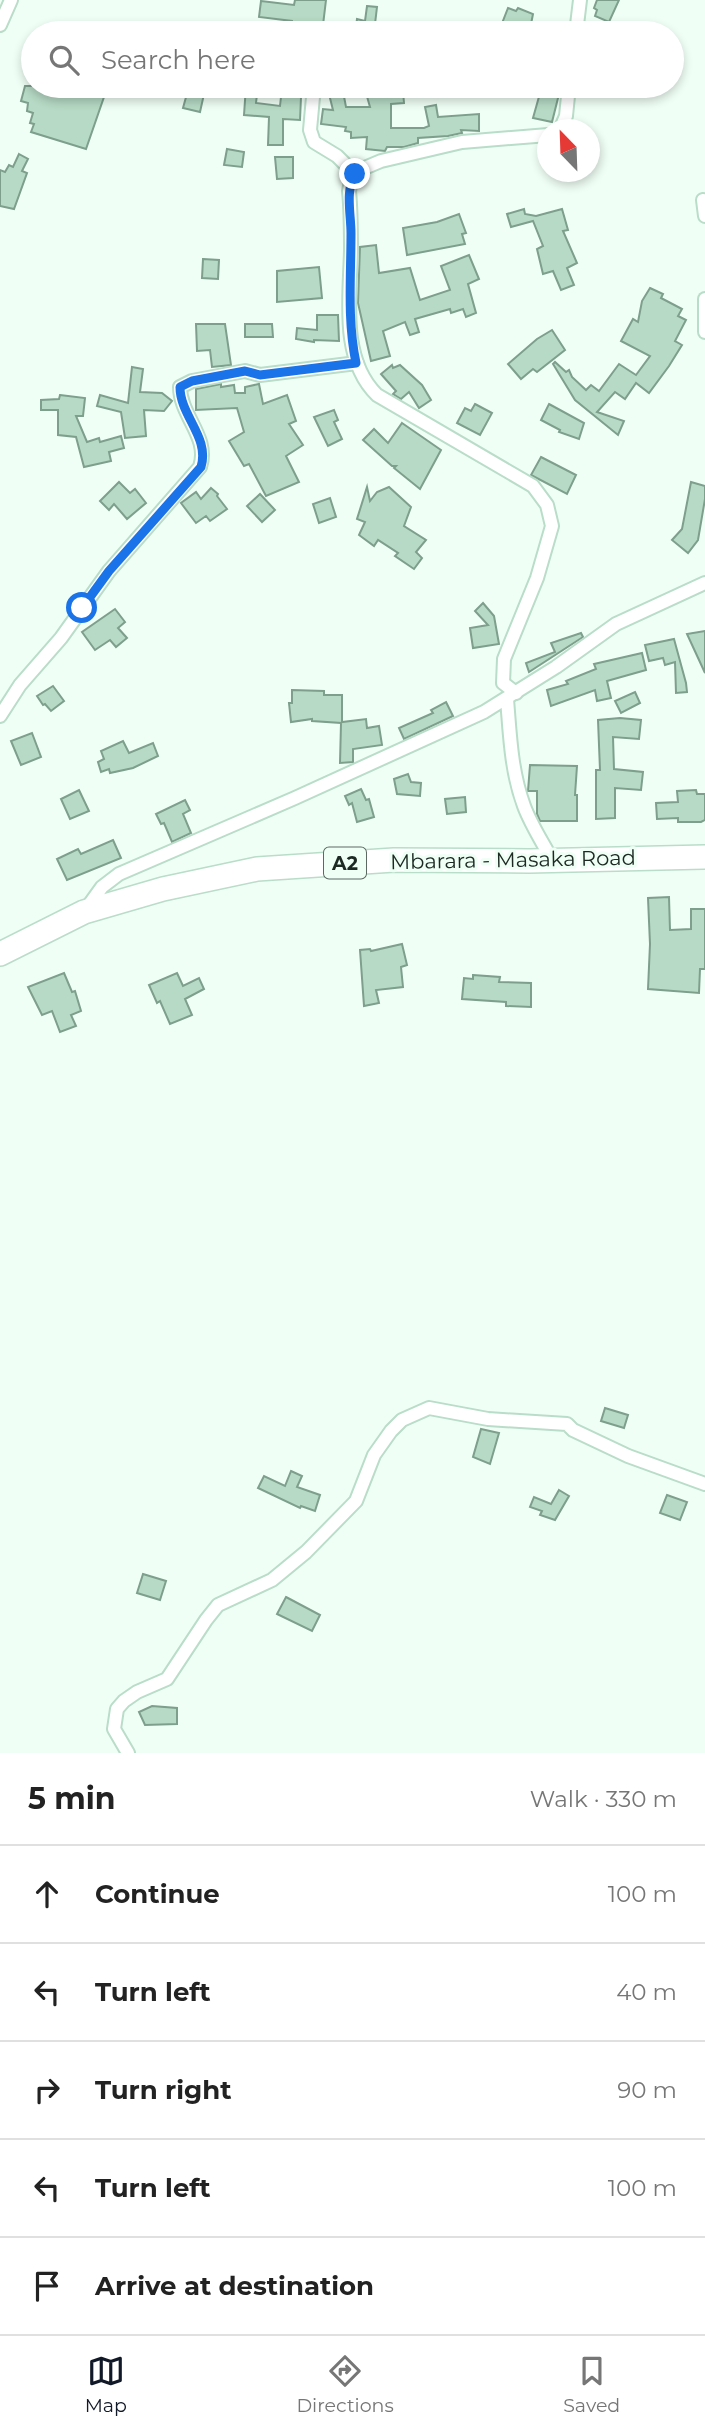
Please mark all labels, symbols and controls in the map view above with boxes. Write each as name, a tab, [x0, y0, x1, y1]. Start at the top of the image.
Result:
search box	[21, 21, 684, 98]
icon: search	[45, 41, 83, 79]
text: Search here	[101, 44, 256, 76]
north arrow	[537, 119, 600, 182]
route end	[339, 158, 370, 189]
route start	[66, 592, 97, 623]
street label: Mbarara - Masaka Road	[390, 845, 636, 874]
road number: A2	[324, 848, 366, 878]
text: 5 min	[28, 1780, 116, 1817]
text: Walk · 330 m	[530, 1785, 677, 1813]
icon: ahead	[28, 1875, 66, 1913]
text: Continue	[95, 1878, 220, 1910]
text: 100 m	[608, 1880, 677, 1908]
icon: left	[28, 1973, 66, 2011]
text: Turn left	[95, 1976, 211, 2008]
text: 40 m	[616, 1978, 677, 2006]
icon: right	[28, 2071, 66, 2109]
text: Turn right	[95, 2074, 231, 2106]
text: 90 m	[617, 2076, 677, 2104]
icon: left	[28, 2169, 66, 2207]
text: Turn left	[95, 2172, 211, 2204]
text: 100 m	[608, 2174, 677, 2202]
icon: arrive	[28, 2267, 66, 2305]
text: Arrive at destination	[95, 2270, 374, 2302]
tab: Map	[85, 2352, 127, 2417]
tab: Directions	[296, 2352, 394, 2417]
tab: Saved	[563, 2352, 620, 2417]

